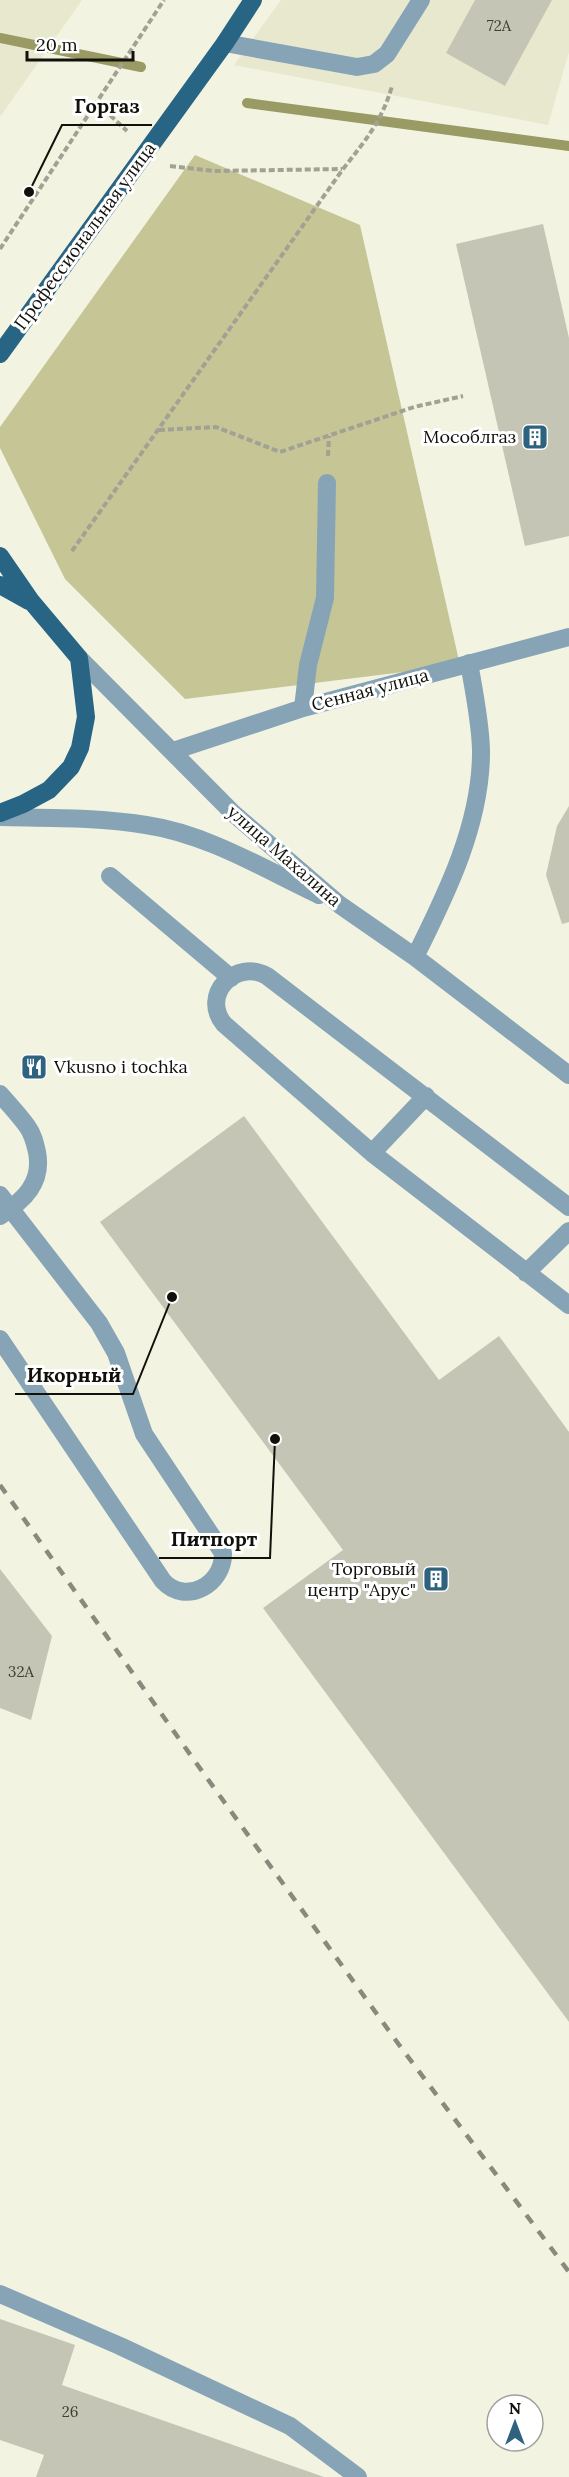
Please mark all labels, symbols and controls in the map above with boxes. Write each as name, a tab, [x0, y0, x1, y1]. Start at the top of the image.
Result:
house number: 72А	[487, 16, 512, 35]
scale bar	[27, 24, 134, 62]
text: 20 m	[36, 33, 78, 56]
callout: Горгаз	[62, 87, 152, 125]
text: Горгаз	[74, 93, 140, 118]
street label: Профессиональная улица	[9, 137, 160, 334]
building icon: Мособлгаз	[520, 422, 550, 452]
place label: Мособлгаз	[423, 425, 516, 448]
street label: Сенная улица	[309, 663, 431, 716]
street label: улица Махалина	[223, 800, 346, 911]
restaurant icon: Vkusno i tochka	[19, 1052, 49, 1082]
place label: Vkusno i tochka	[53, 1055, 188, 1078]
callout: Икорный	[15, 1356, 133, 1394]
text: Икорный	[27, 1362, 121, 1387]
callout: Питпорт	[159, 1520, 270, 1558]
text: Питпорт	[171, 1526, 258, 1551]
place label: Торговый центр "Арус"	[307, 1557, 416, 1601]
building icon: Торговый центр "Арус"	[421, 1564, 451, 1594]
house number: 32А	[8, 1662, 35, 1681]
north arrow	[485, 2393, 545, 2453]
text: N	[509, 2398, 521, 2418]
house number: 26	[62, 2402, 78, 2421]

